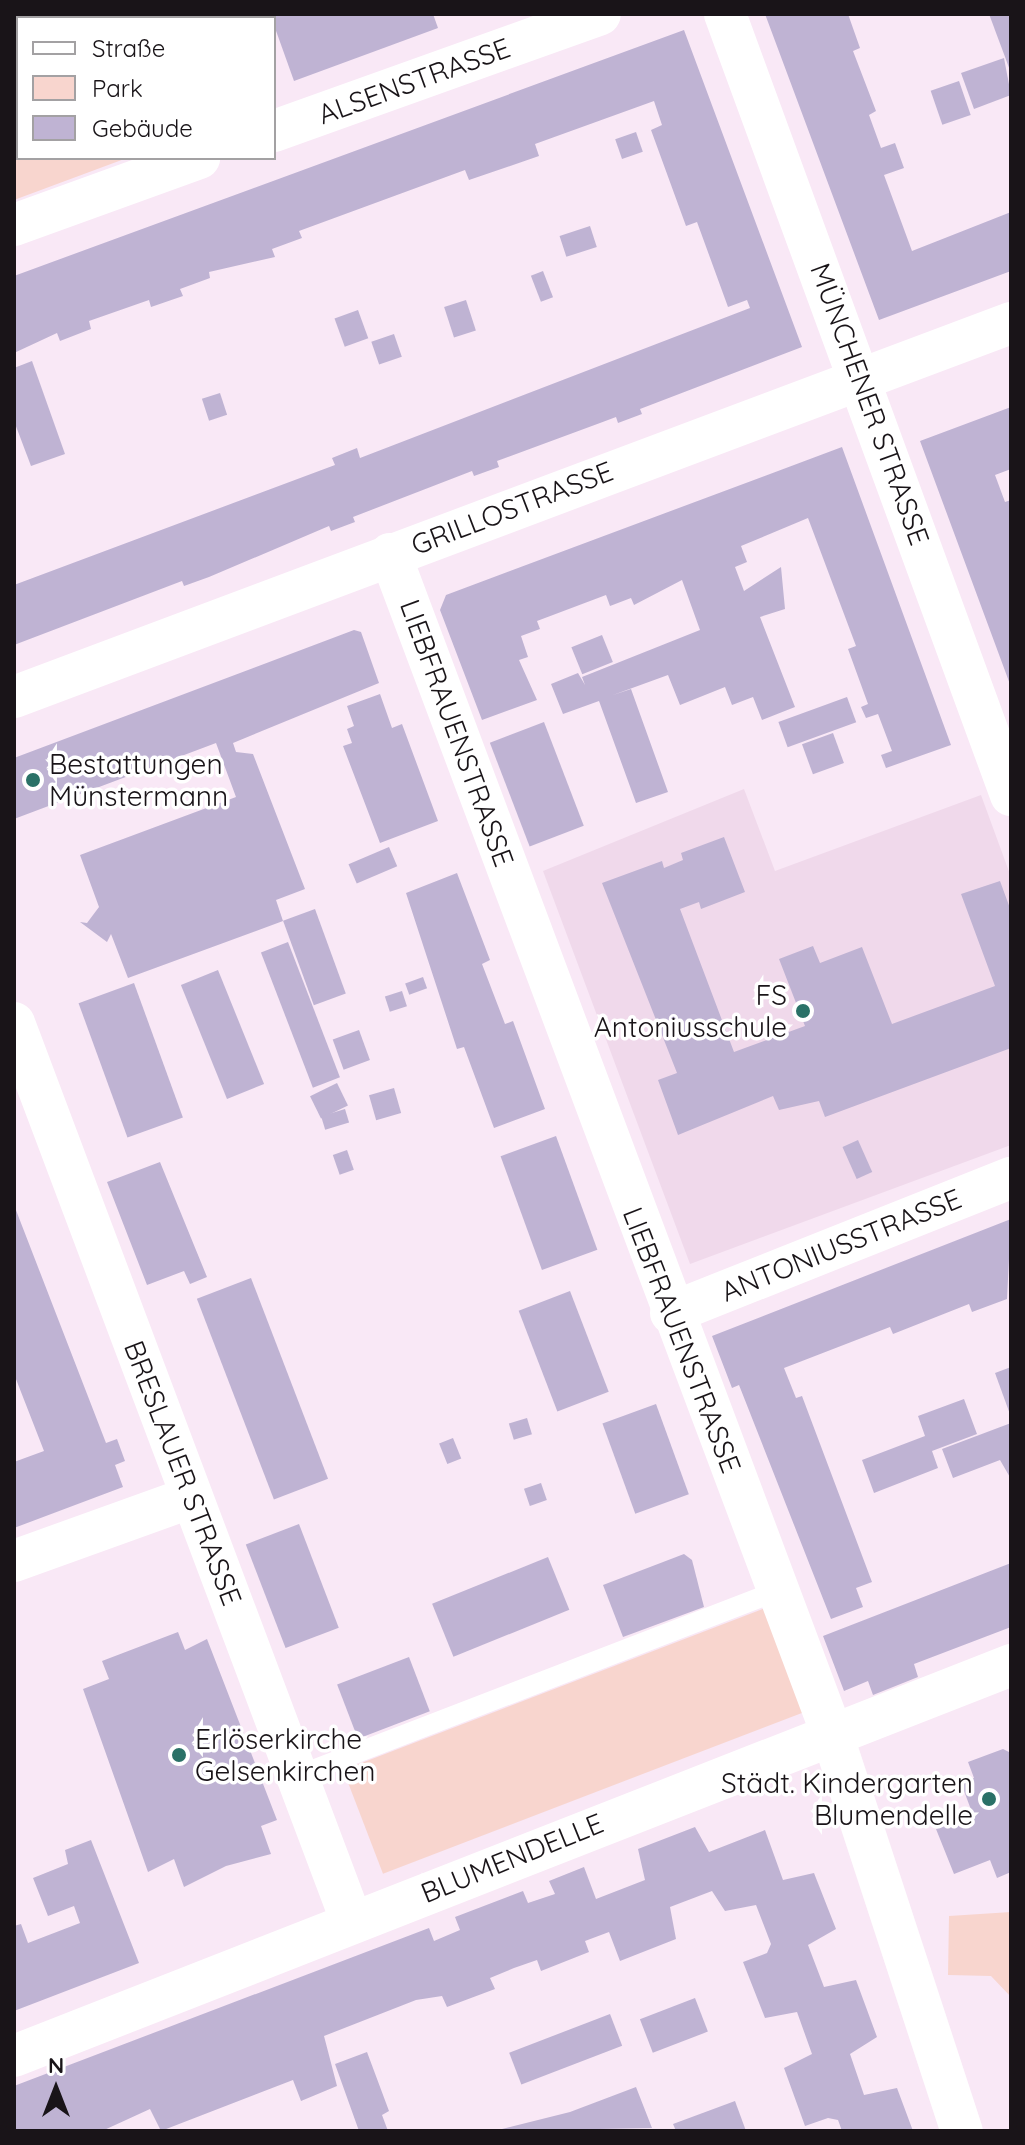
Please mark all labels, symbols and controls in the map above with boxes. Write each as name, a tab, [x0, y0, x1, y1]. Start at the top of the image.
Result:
legend	[16, 16, 276, 160]
street label: ALSENSTRASSE	[313, 31, 515, 131]
text: Straße	[92, 33, 165, 63]
text: Park	[92, 73, 143, 103]
text: Gebäude	[92, 113, 193, 143]
street label: MÜNCHENER STRASSE	[803, 259, 937, 549]
street label: GRILLOSTRASSE	[407, 454, 617, 562]
street label: LIEBFRAUENSTRASSE	[393, 595, 521, 871]
place label: Bestattungen Münstermann	[49, 747, 228, 813]
marker: Bestattungen Münstermann	[24, 771, 42, 789]
place label: FS Antoniusschule	[594, 978, 787, 1044]
marker: FS Antoniusschule	[794, 1002, 812, 1020]
street label: ANTONIUSSTRASSE	[716, 1181, 966, 1309]
street label: LIEBFRAUENSTRASSE	[616, 1203, 748, 1477]
street label: BRESLAUER STRASSE	[117, 1336, 249, 1610]
place label: Erlöserkirche Gelsenkirchen	[195, 1722, 375, 1788]
marker: Erlöserkirche Gelsenkirchen	[170, 1746, 188, 1764]
place label: Städt. Kindergarten Blumendelle	[721, 1766, 973, 1832]
marker: Städt. Kindergarten Blumendelle	[980, 1790, 998, 1808]
street label: BLUMENDELLE	[416, 1806, 608, 1910]
north arrow	[16, 2049, 96, 2129]
text: N	[48, 2051, 64, 2079]

